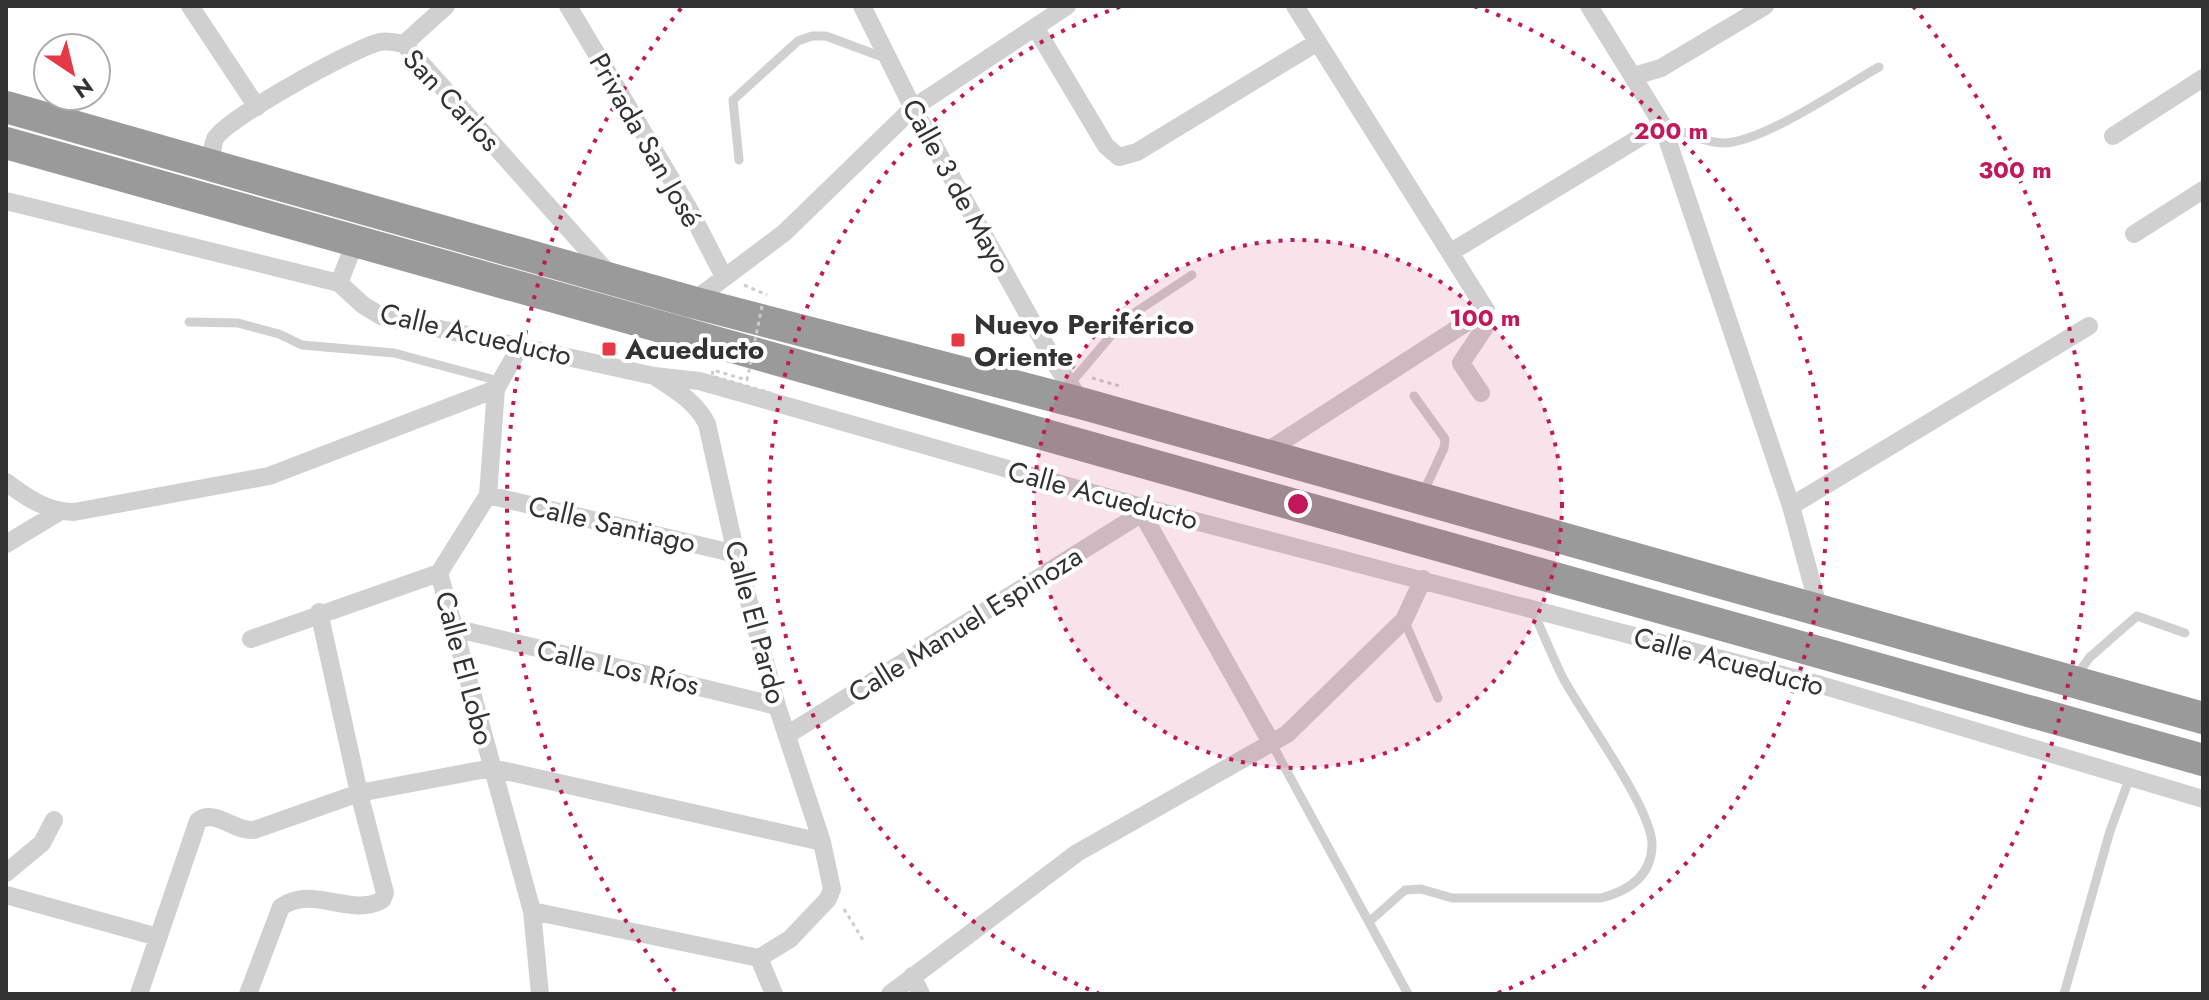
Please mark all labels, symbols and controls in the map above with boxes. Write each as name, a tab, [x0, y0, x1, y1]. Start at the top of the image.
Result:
north arrow	[32, 32, 112, 112]
street label: San Carlos	[393, 40, 510, 161]
street label: Privada San José	[579, 46, 712, 235]
text: N	[67, 70, 100, 106]
street label: Calle 3 de Mayo	[892, 91, 1022, 281]
text: 200 m	[1634, 113, 1708, 148]
text: 300 m	[1978, 152, 2052, 187]
street label: Calle Acueducto	[376, 293, 576, 376]
text: 100 m	[1450, 300, 1520, 335]
place label: Nuevo Periférico Oriente	[974, 304, 1194, 377]
place label: Acueducto	[624, 329, 764, 370]
marker: Nuevo Periférico Oriente	[949, 331, 967, 349]
marker: Acueducto	[600, 340, 618, 358]
street label: Calle Acueducto	[1003, 450, 1203, 541]
street label: Calle Santiago	[524, 485, 700, 564]
centre of rings	[1284, 490, 1312, 518]
street label: Calle El Pardo	[714, 536, 797, 708]
street label: Calle Manuel Espinoza	[840, 536, 1090, 713]
street label: Calle El Lobo	[424, 587, 505, 750]
street label: Calle Acueducto	[1629, 616, 1829, 707]
street label: Calle Los Ríos	[533, 629, 703, 706]

